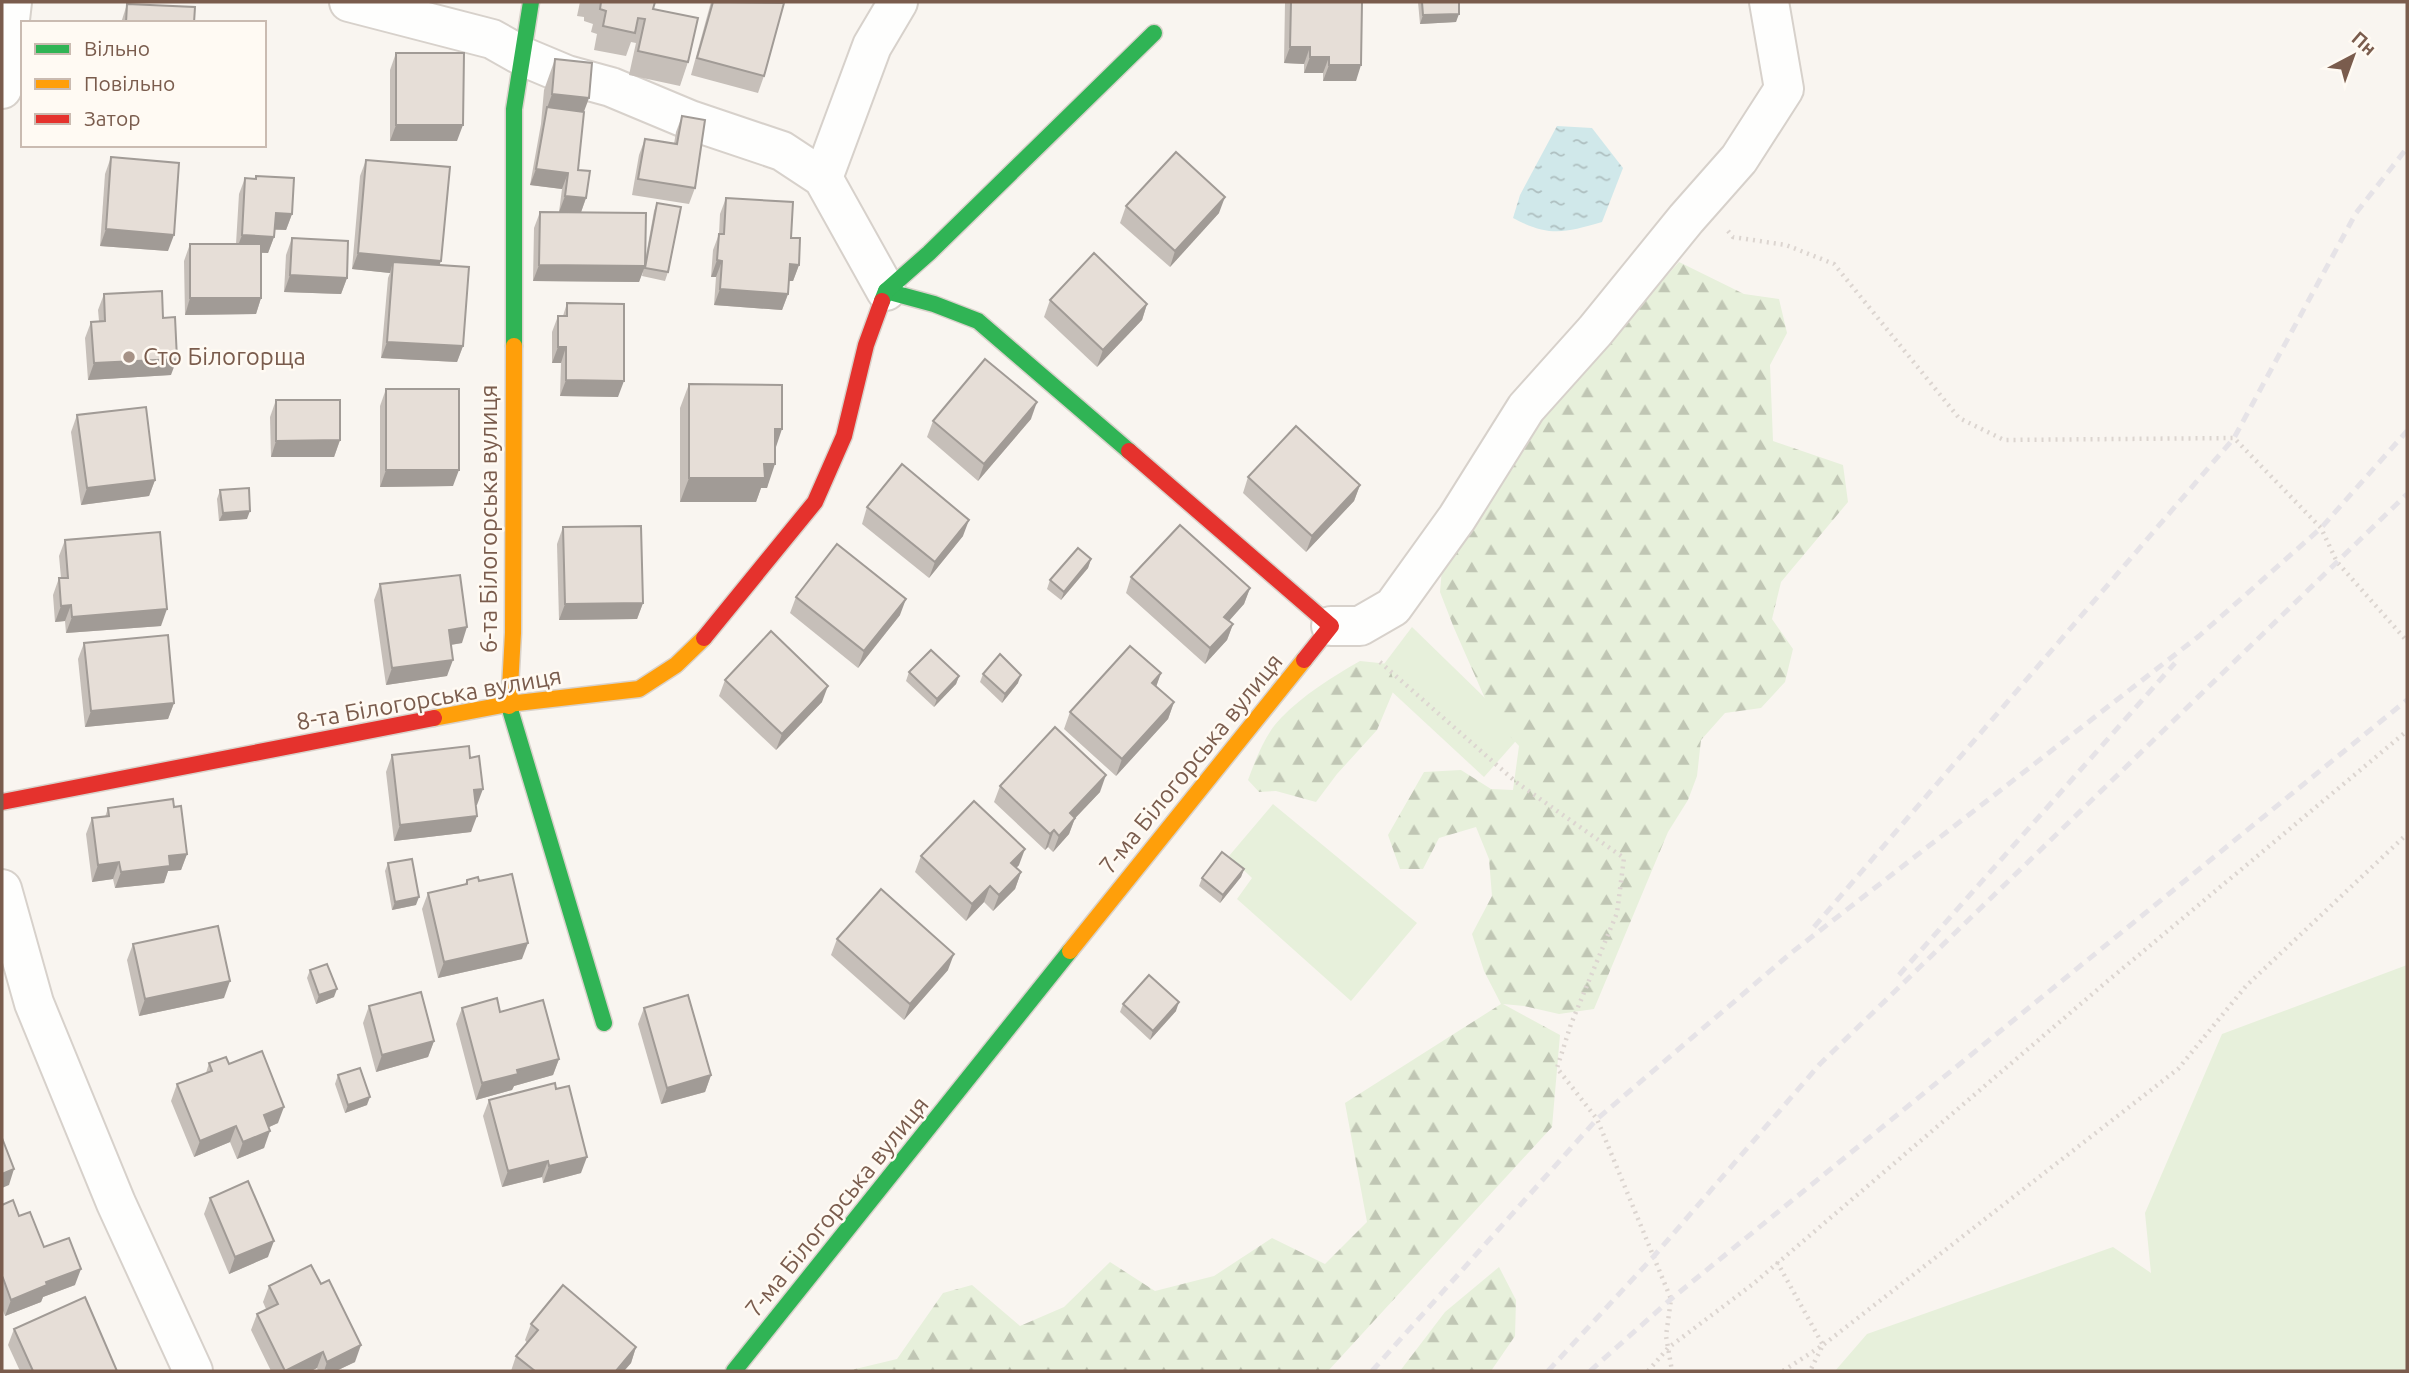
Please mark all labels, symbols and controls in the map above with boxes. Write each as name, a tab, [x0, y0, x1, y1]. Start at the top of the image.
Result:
legend	[21, 21, 266, 147]
north arrow	[2318, 21, 2388, 91]
text: Пн	[2348, 27, 2381, 60]
text: Вільно	[84, 36, 150, 60]
text: Повільно	[84, 71, 175, 95]
text: Затор	[84, 106, 140, 130]
place label: Сто Білогорща	[143, 343, 306, 370]
marker: Сто Білогорща	[121, 349, 137, 365]
street label: 6-та Білогорська вулиця	[475, 385, 502, 653]
street label: 7-ма Білогорська вулиця	[1093, 648, 1288, 879]
street label: 8-та Білогорська вулиця	[294, 662, 564, 735]
street label: 7-ма Білогорська вулиця	[739, 1091, 934, 1322]

